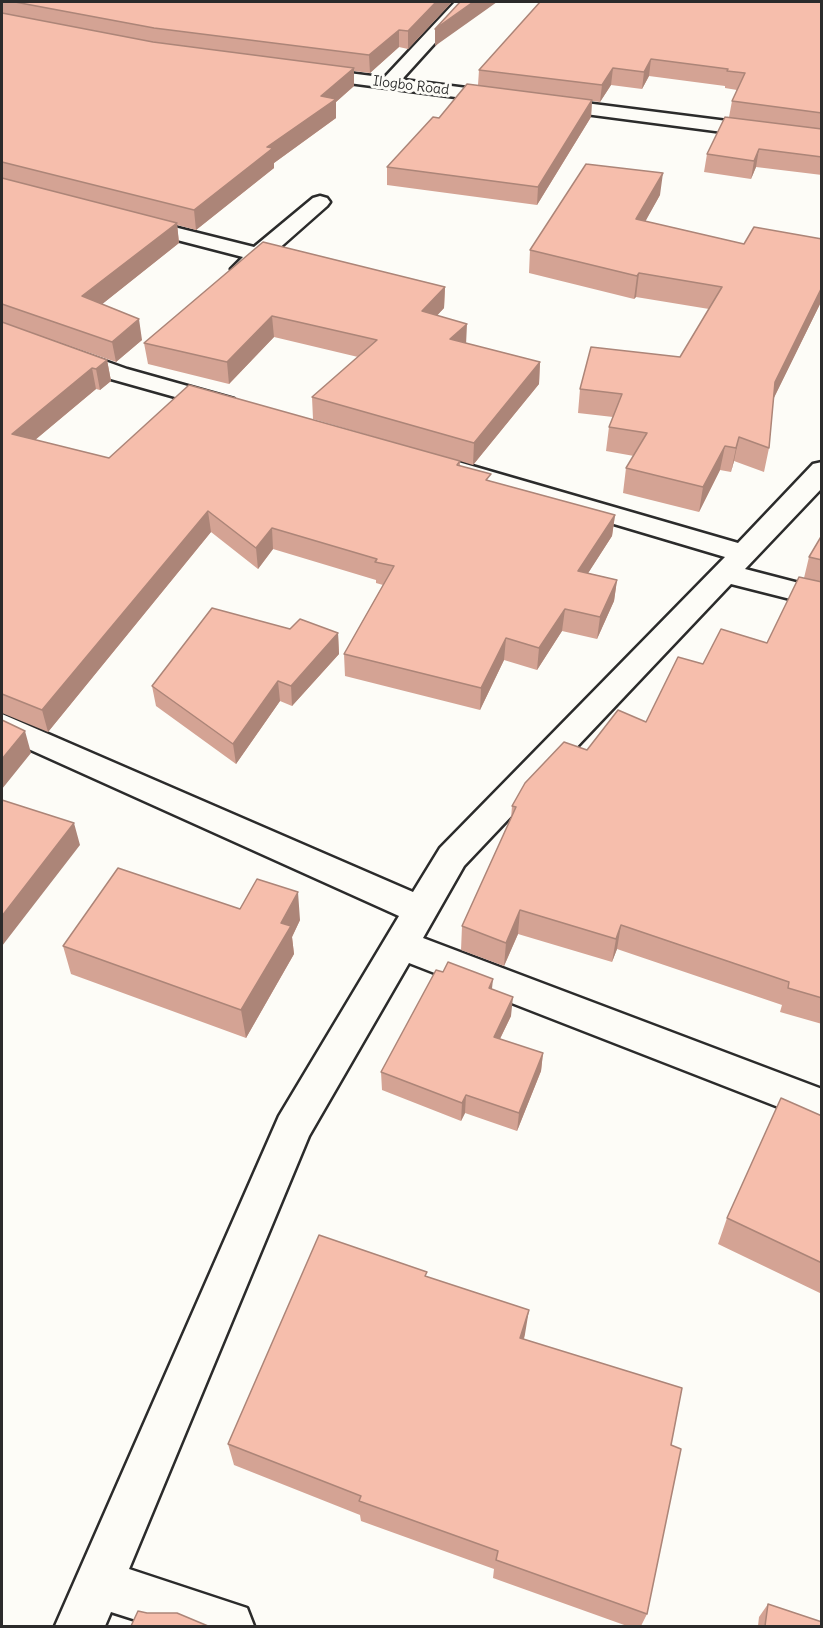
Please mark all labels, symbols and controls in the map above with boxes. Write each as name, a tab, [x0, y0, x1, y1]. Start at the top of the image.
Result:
street label: Ilogbo Road	[372, 73, 450, 99]

